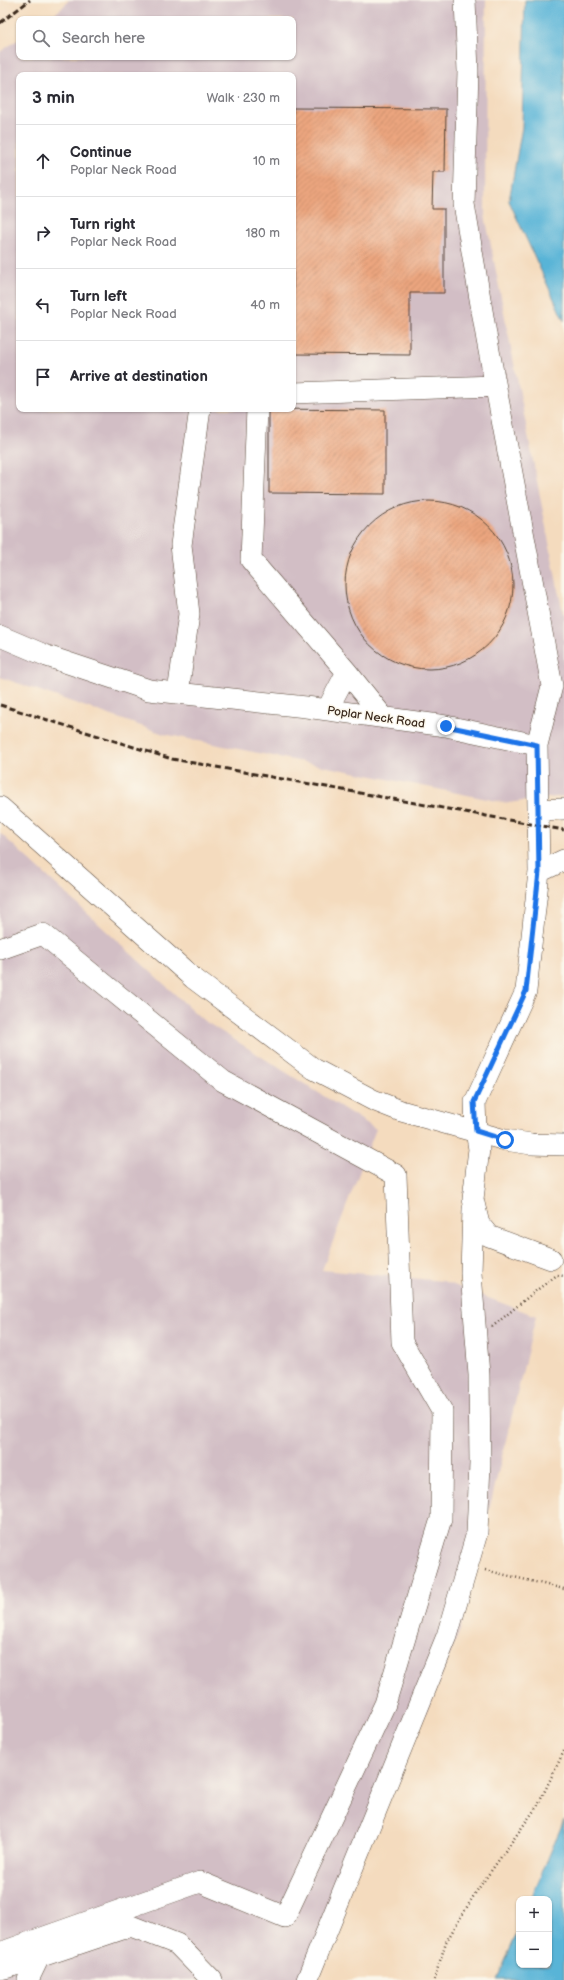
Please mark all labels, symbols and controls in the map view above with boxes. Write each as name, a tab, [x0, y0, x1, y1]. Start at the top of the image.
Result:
search box	[16, 16, 296, 60]
icon: search	[30, 27, 52, 49]
text: Search here	[62, 29, 145, 48]
text: 3 min	[32, 88, 75, 108]
text: Walk · 230 m	[206, 90, 280, 106]
text: Continue	[70, 143, 132, 162]
icon: ahead	[32, 150, 54, 172]
text: 10 m	[253, 153, 280, 169]
text: Poplar Neck Road	[70, 162, 177, 178]
text: Turn right	[70, 215, 135, 234]
icon: right	[32, 222, 54, 244]
text: 180 m	[245, 225, 280, 241]
text: Poplar Neck Road	[70, 234, 177, 250]
text: Turn left	[70, 287, 127, 306]
icon: left	[32, 294, 54, 316]
text: 40 m	[250, 297, 280, 313]
text: Poplar Neck Road	[70, 306, 177, 322]
icon: arrive	[32, 366, 54, 388]
text: Arrive at destination	[70, 367, 208, 386]
street label: Poplar Neck Road	[326, 703, 426, 732]
route end	[437, 717, 455, 735]
route start	[496, 1131, 514, 1149]
map controls	[516, 1896, 552, 1968]
button: +	[516, 1896, 552, 1932]
button: −	[516, 1932, 552, 1968]

